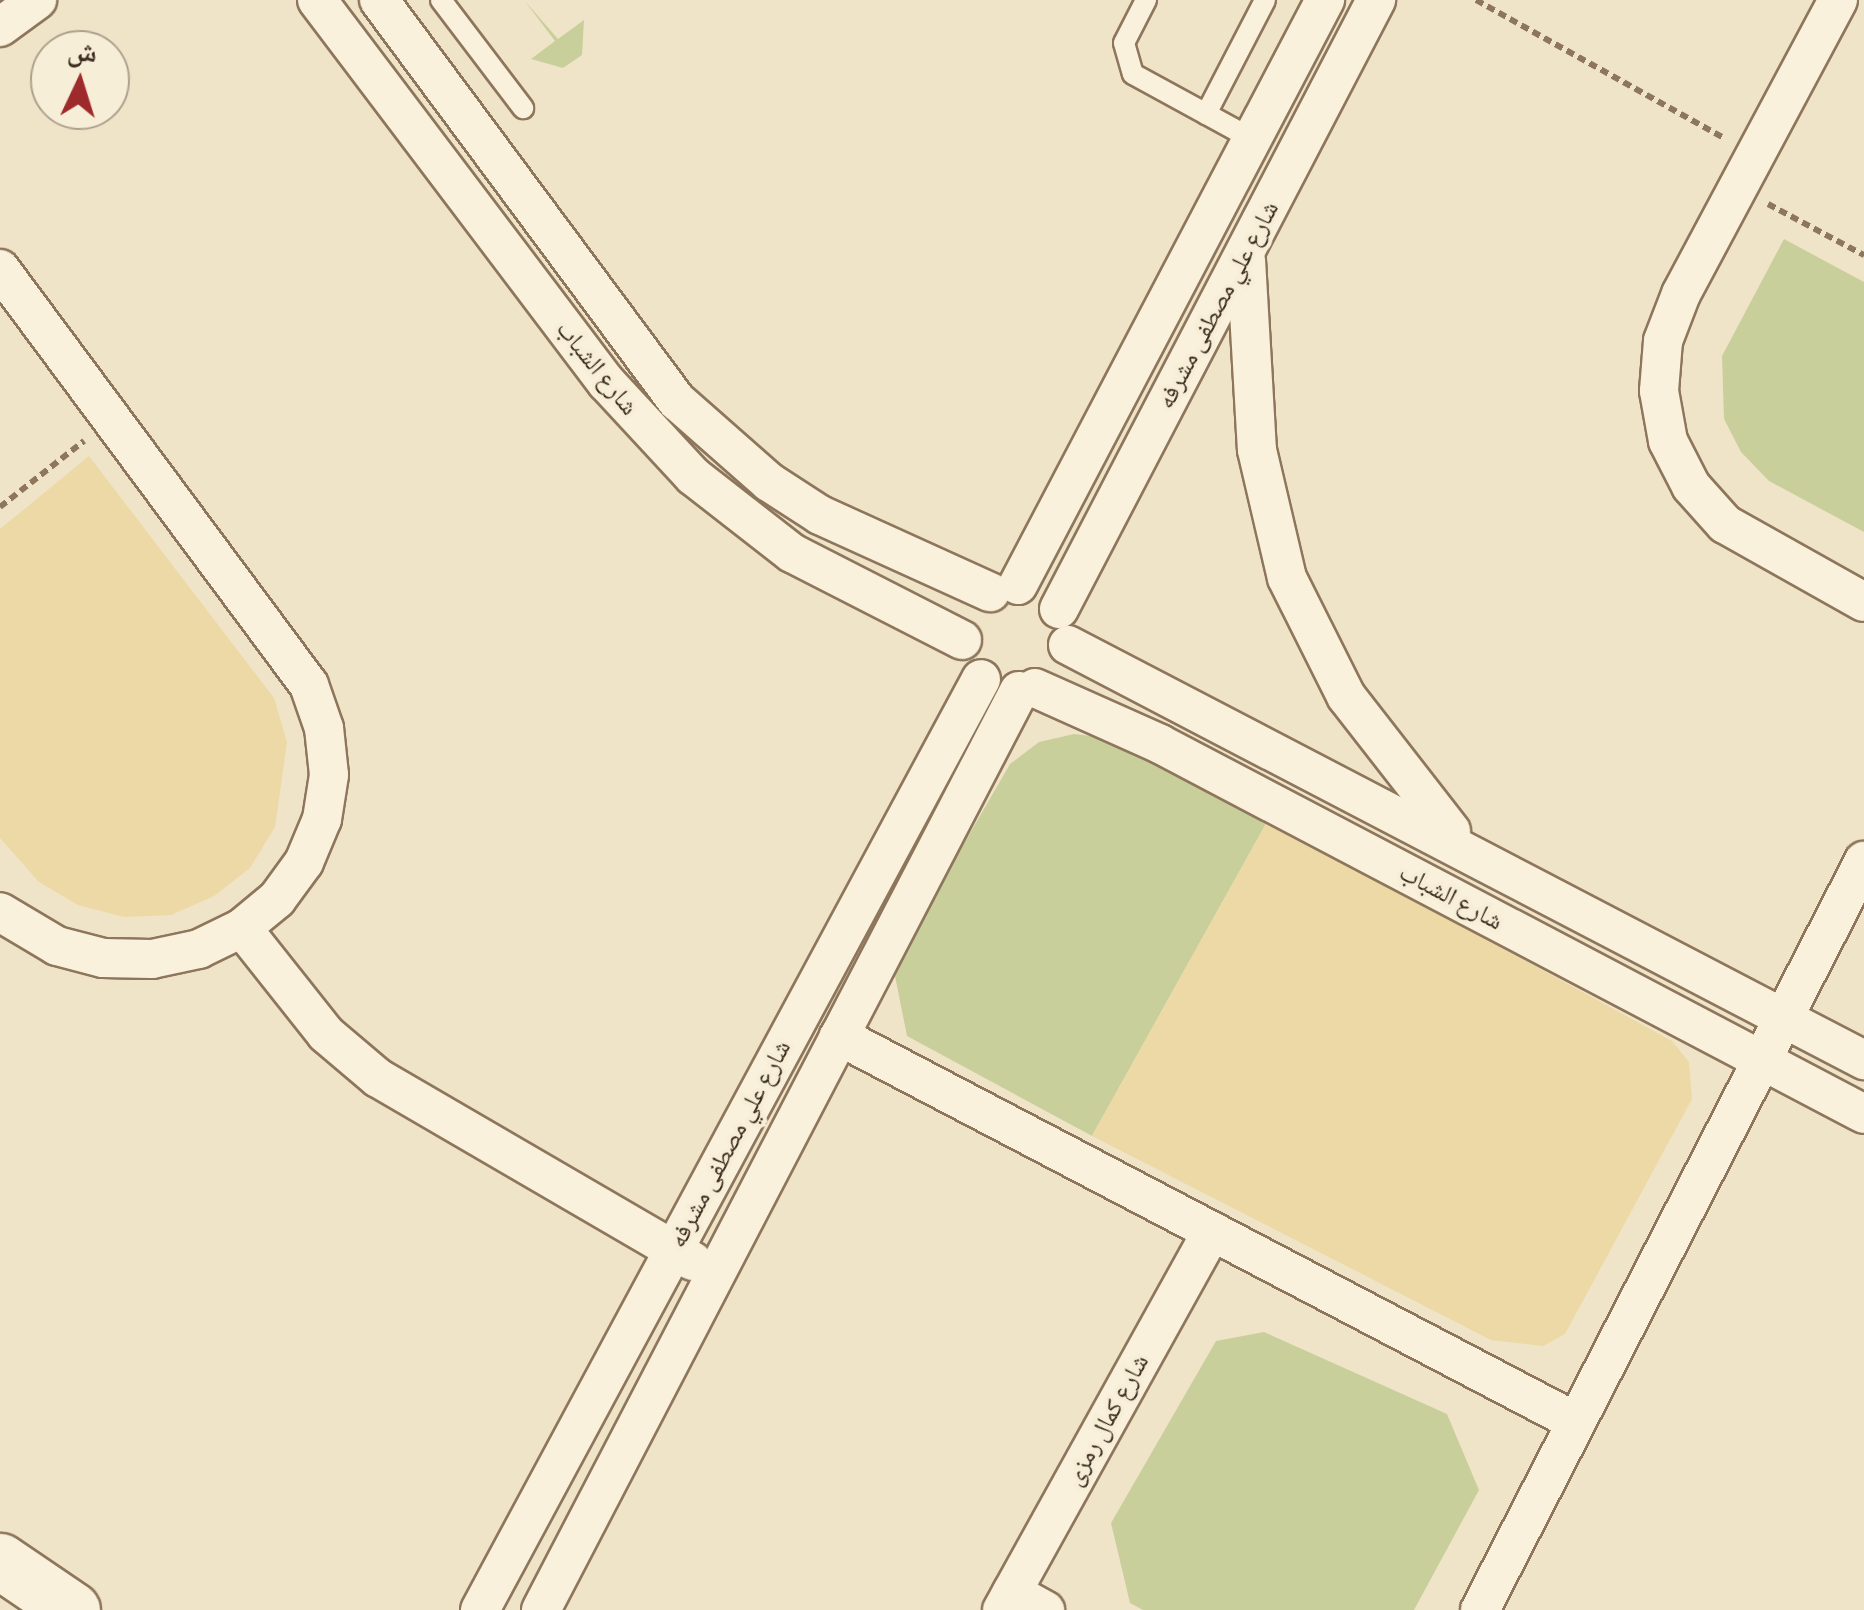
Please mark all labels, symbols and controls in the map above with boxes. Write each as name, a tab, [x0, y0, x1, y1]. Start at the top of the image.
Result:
north arrow	[30, 30, 130, 130]
text: ش	[66, 35, 98, 68]
street label: شارع علي مصطفى مشرفه	[1151, 196, 1285, 414]
street label: شارع الشباب	[550, 315, 644, 421]
street label: شارع الشباب	[1394, 857, 1508, 937]
street label: شارع علي مصطفى مشرفه	[663, 1035, 797, 1253]
street label: شارع كمال رمزى	[1059, 1349, 1155, 1491]

